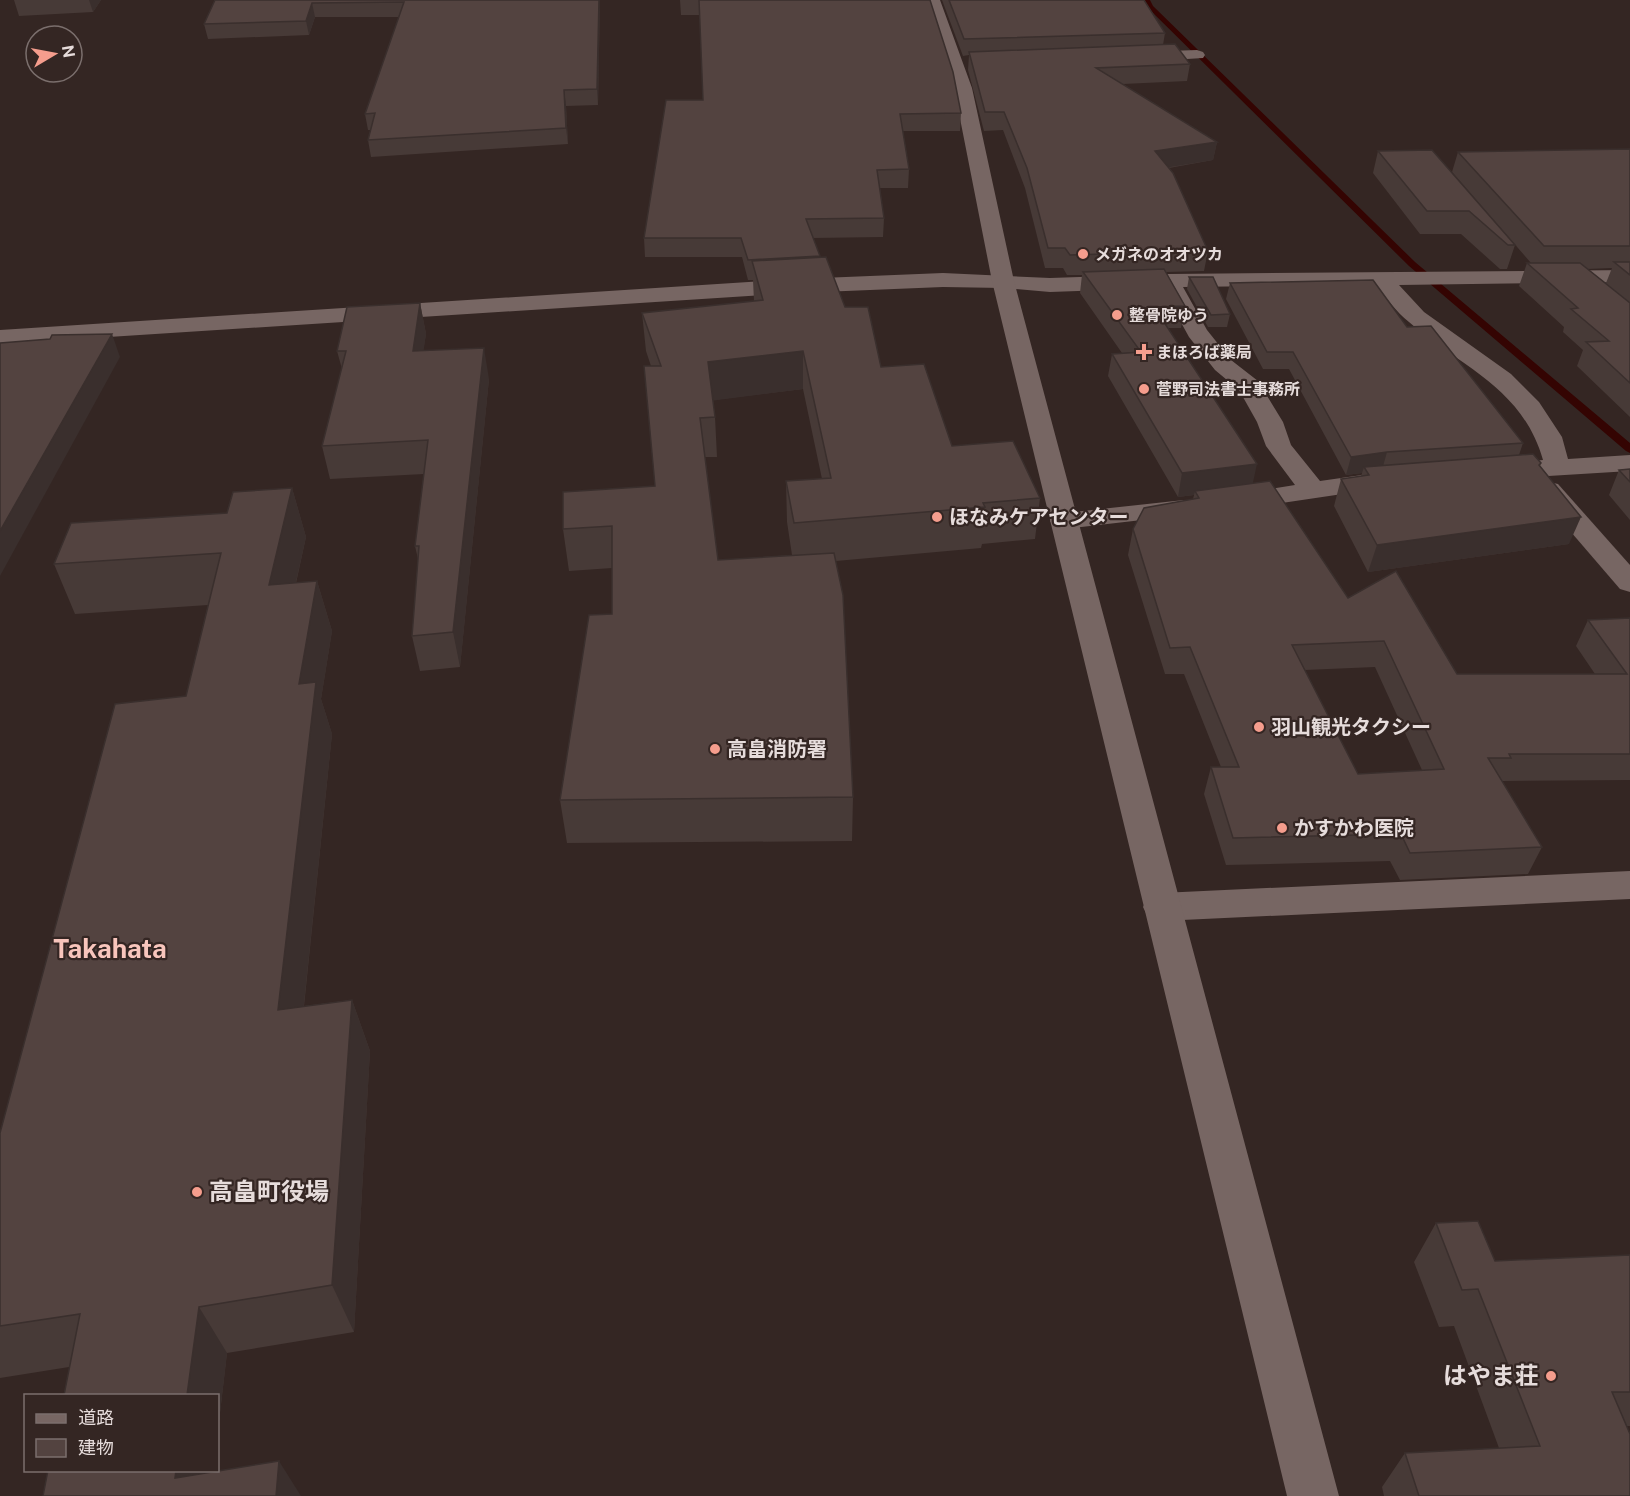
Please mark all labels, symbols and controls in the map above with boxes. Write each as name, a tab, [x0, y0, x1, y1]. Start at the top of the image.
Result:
north arrow	[24, 24, 84, 84]
text: N	[58, 44, 79, 59]
place label: メガネのオオツカ	[1095, 245, 1223, 264]
marker: メガネのオオツカ	[1076, 247, 1090, 261]
place label: 整骨院ゆう	[1129, 306, 1209, 325]
marker: 整骨院ゆう	[1110, 308, 1124, 322]
place label: まほろば薬局	[1156, 343, 1252, 362]
marker: まほろば薬局	[1137, 345, 1151, 359]
place label: 菅野司法書士事務所	[1156, 380, 1300, 399]
marker: 菅野司法書士事務所	[1137, 382, 1151, 396]
place label: ほなみケアセンター	[949, 505, 1129, 529]
marker: ほなみケアセンター	[930, 510, 944, 524]
place label: 羽山観光タクシー	[1271, 715, 1431, 739]
marker: 羽山観光タクシー	[1252, 720, 1266, 734]
place label: 高畠消防署	[727, 737, 827, 761]
marker: 高畠消防署	[708, 742, 722, 756]
place label: かすかわ医院	[1294, 816, 1414, 840]
marker: かすかわ医院	[1275, 821, 1289, 835]
district label: Takahata	[53, 933, 167, 964]
place label: 高畠町役場	[209, 1177, 329, 1205]
marker: 高畠町役場	[190, 1185, 204, 1199]
place label: はやま荘	[1443, 1361, 1539, 1389]
marker: はやま荘	[1544, 1369, 1558, 1383]
legend	[24, 1394, 219, 1472]
text: 道路	[78, 1407, 114, 1428]
text: 建物	[78, 1437, 114, 1458]

